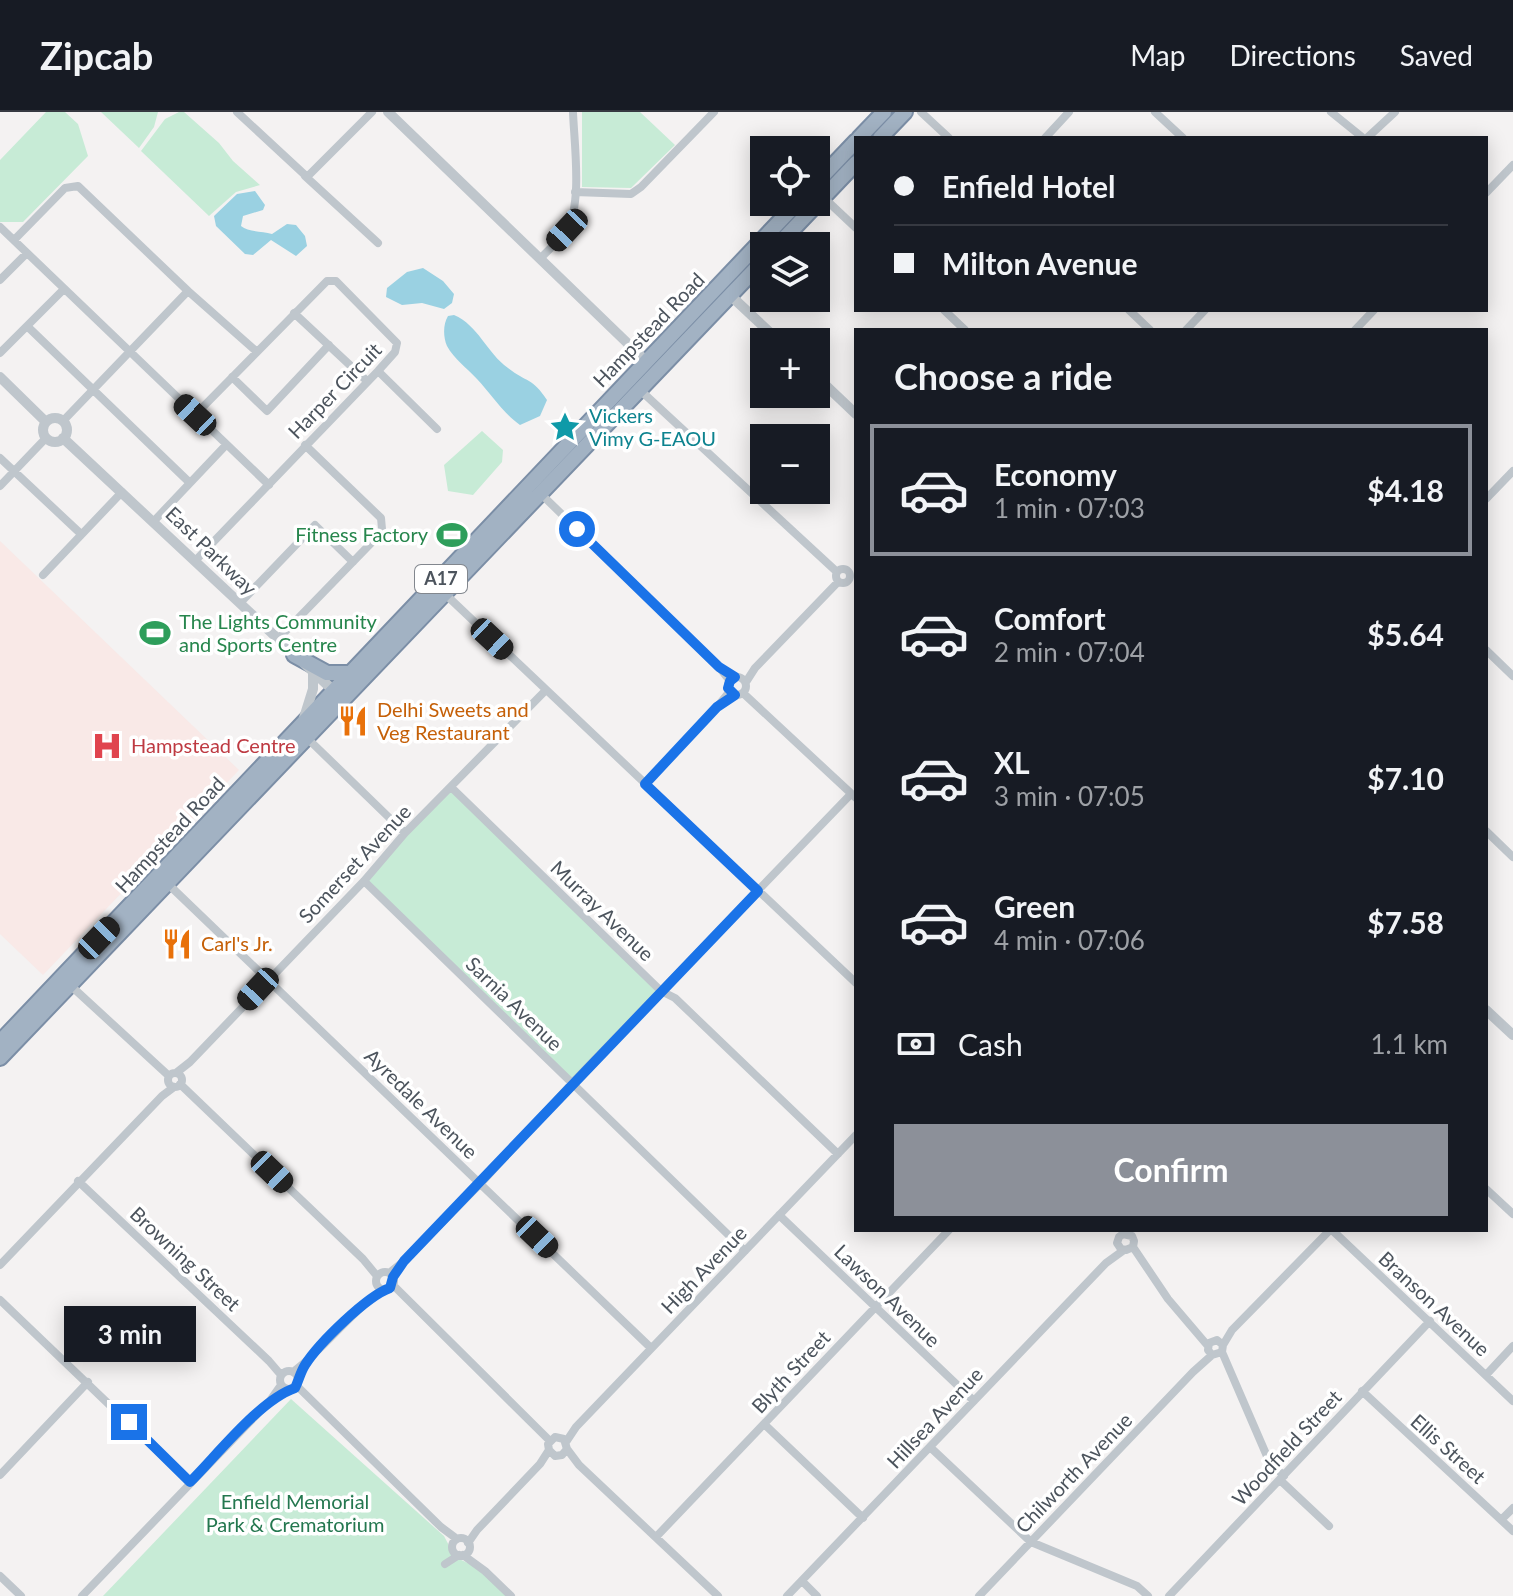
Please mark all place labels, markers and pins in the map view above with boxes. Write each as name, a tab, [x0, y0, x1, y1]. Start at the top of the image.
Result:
place label: Vickers Vimy G-EAOU	[589, 403, 716, 450]
place icon: Vickers Vimy G-EAOU	[548, 410, 582, 444]
sports icon: Fitness Factory	[435, 518, 469, 552]
place label: Fitness Factory	[295, 522, 429, 546]
place label: The Lights Community and Sports Centre	[179, 609, 378, 656]
sports icon: The Lights Community and Sports Centre	[138, 616, 172, 650]
place label: Delhi Sweets and Veg Restaurant	[377, 697, 529, 744]
restaurant icon: Delhi Sweets and Veg Restaurant	[336, 704, 370, 738]
hospital icon: Hampstead Centre	[90, 729, 124, 763]
place label: Hampstead Centre	[131, 733, 296, 757]
restaurant icon: Carl's Jr.	[160, 927, 194, 961]
place label: Carl's Jr.	[201, 931, 273, 955]

